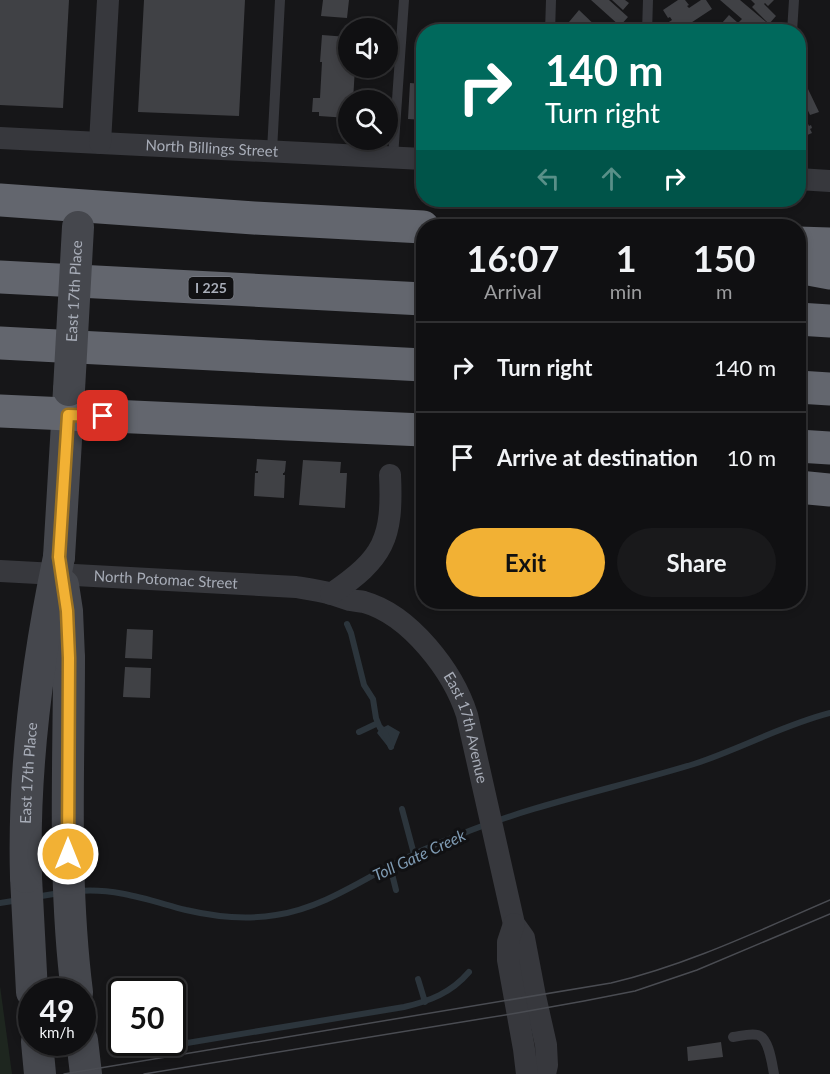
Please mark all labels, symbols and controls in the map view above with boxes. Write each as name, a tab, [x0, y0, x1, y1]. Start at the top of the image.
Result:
map controls	[338, 18, 398, 150]
button: sound	[338, 18, 398, 78]
text: 140 m	[545, 45, 663, 95]
icon: right	[446, 48, 524, 126]
button: search	[338, 90, 398, 150]
text: Turn right	[545, 96, 660, 129]
street label: North Billings Street	[145, 135, 279, 160]
icon: left	[532, 162, 565, 195]
icon: ahead	[595, 162, 628, 195]
icon: right	[658, 162, 691, 195]
text: 16:07	[467, 236, 559, 280]
text: 1	[616, 236, 637, 280]
text: 150	[693, 236, 755, 280]
street label: East 17th Place	[62, 240, 85, 342]
road number: I 225	[188, 277, 234, 299]
text: Arrival	[484, 279, 542, 303]
text: min	[610, 279, 642, 303]
text: m	[716, 279, 732, 303]
icon: right	[446, 351, 479, 384]
text: Turn right	[497, 354, 592, 381]
text: 140 m	[714, 354, 776, 381]
pin	[77, 390, 128, 441]
icon: arrive	[86, 399, 119, 432]
icon: arrive	[446, 441, 479, 474]
text: Arrive at destination	[497, 444, 698, 471]
text: 10 m	[727, 444, 776, 471]
button: Exit	[446, 528, 605, 597]
button: Share	[617, 528, 776, 597]
street label: North Potomac Street	[93, 566, 239, 592]
street label: East 17th Avenue	[440, 668, 492, 785]
street label: East 17th Place	[16, 721, 40, 824]
position arrow	[36, 822, 100, 886]
water label: Toll Gate Creek	[369, 825, 469, 884]
speed limit sign: 50	[108, 978, 186, 1056]
text: 49	[40, 992, 74, 1028]
text: km/h	[39, 1023, 75, 1041]

